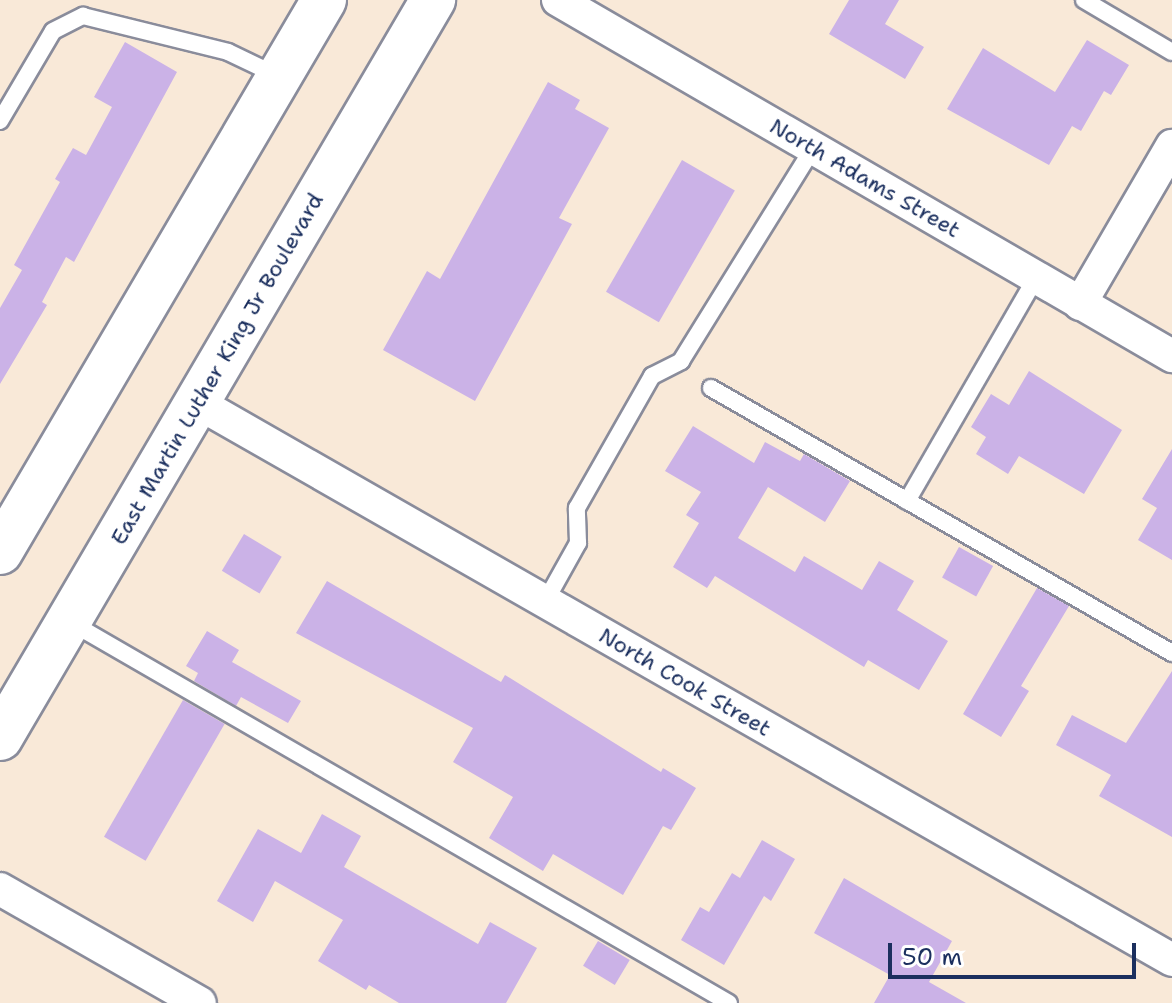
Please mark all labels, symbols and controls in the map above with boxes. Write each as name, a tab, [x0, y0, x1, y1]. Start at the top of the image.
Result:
street label: North Adams Street	[765, 113, 965, 243]
street label: East Martin Luther King Jr Boulevard	[105, 188, 329, 550]
street label: North Cook Street	[594, 622, 776, 742]
scale bar	[892, 927, 1140, 977]
text: 50 m	[902, 941, 962, 973]

